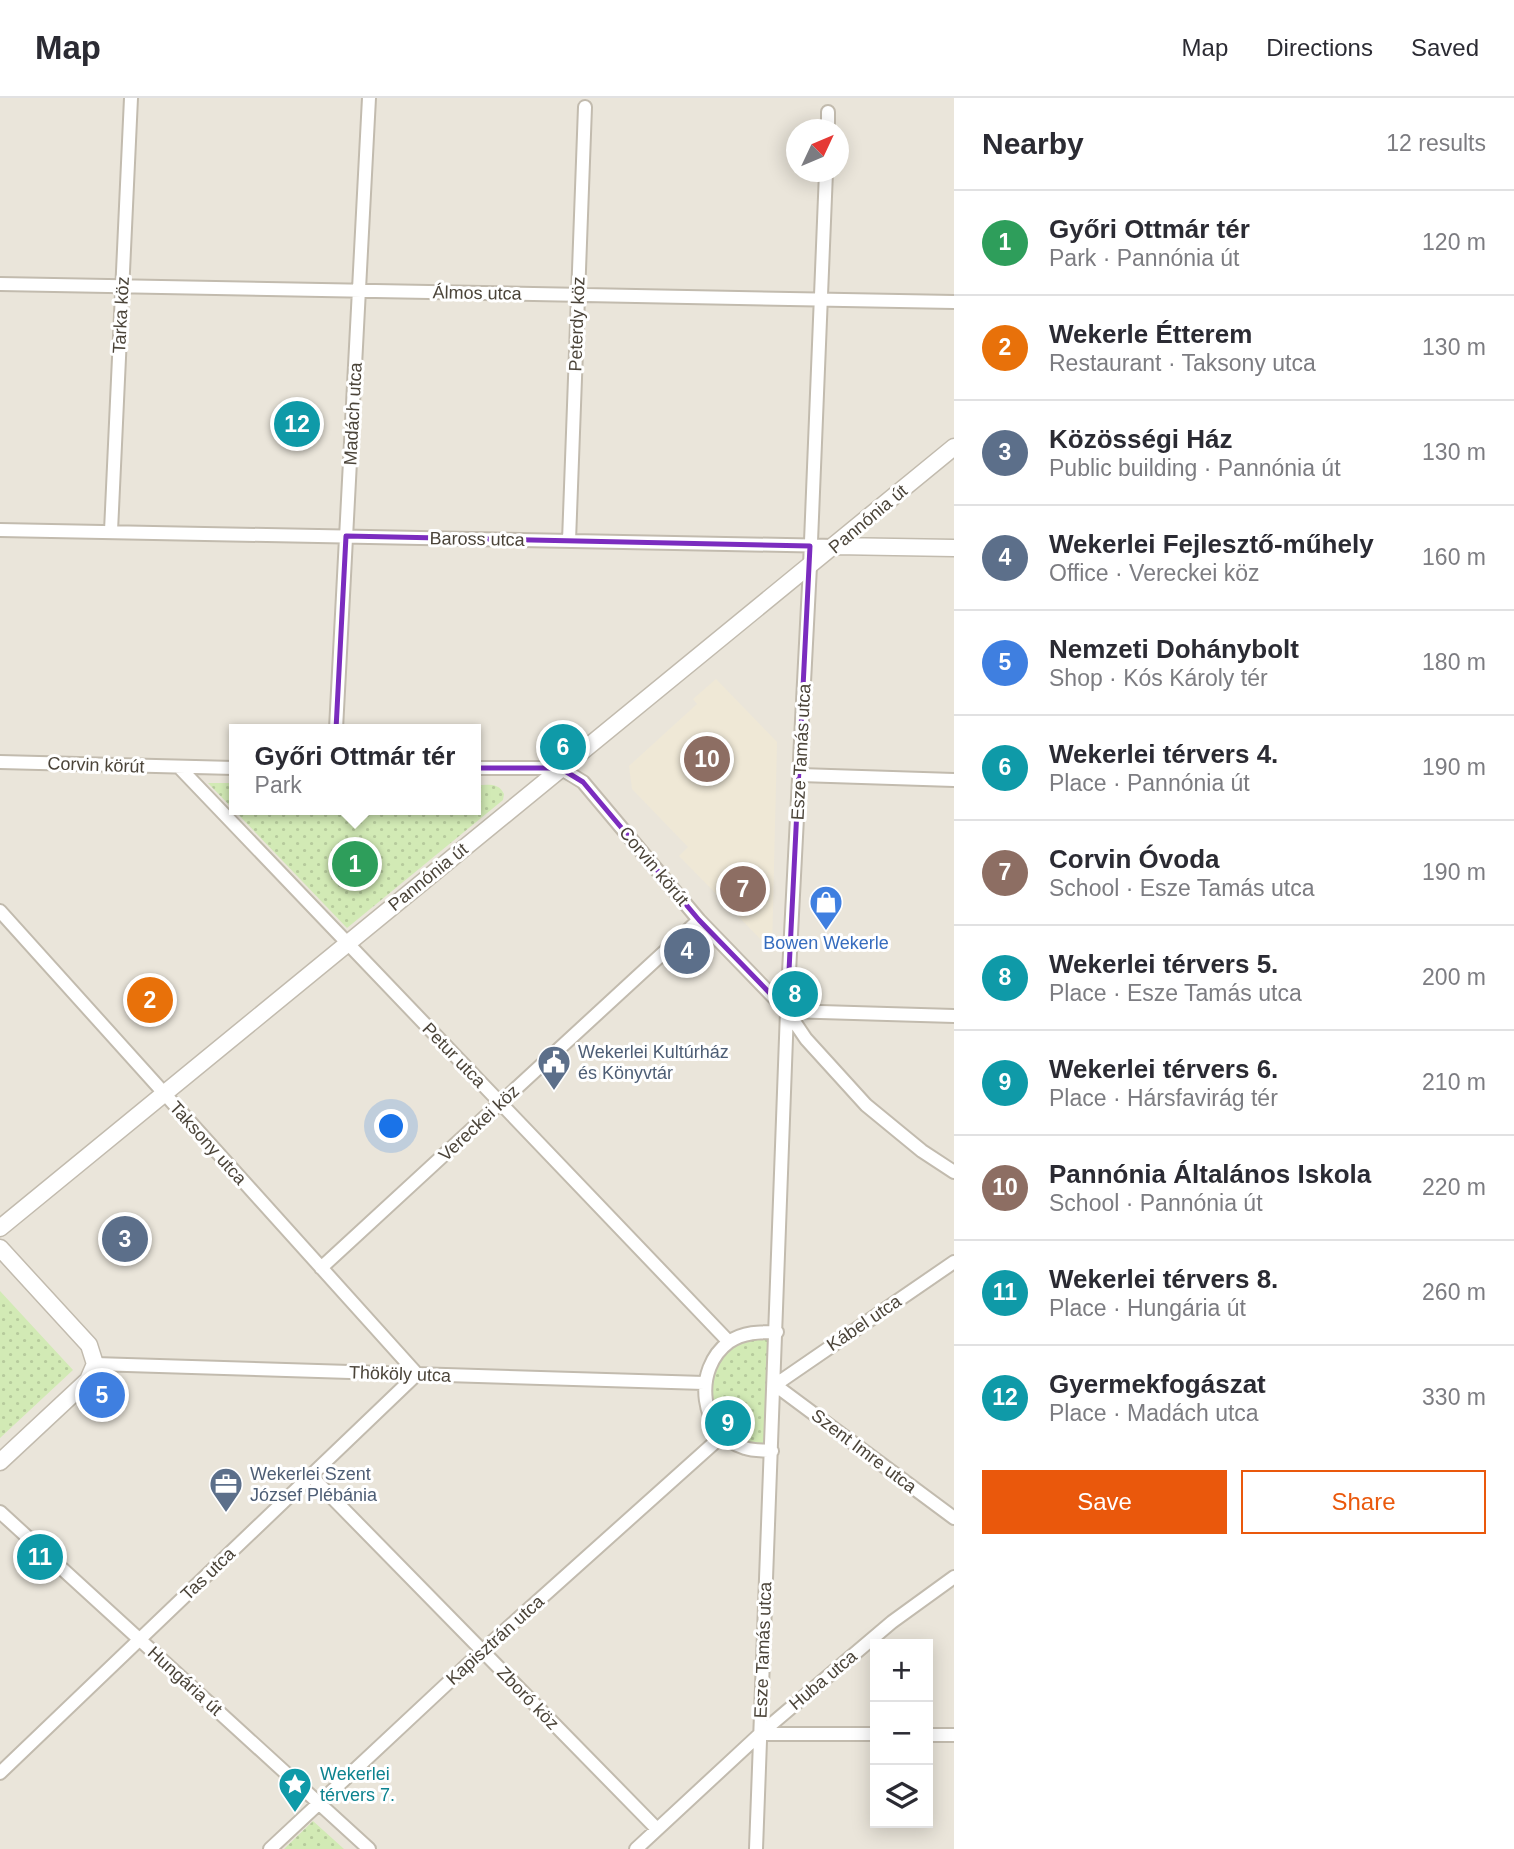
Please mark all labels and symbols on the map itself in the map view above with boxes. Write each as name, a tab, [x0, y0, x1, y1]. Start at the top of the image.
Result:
north arrow	[786, 119, 849, 182]
street label: Tarka köz	[109, 276, 133, 354]
street label: Peterdy köz	[565, 276, 589, 372]
street label: Álmos utca	[432, 282, 523, 304]
street label: Madách utca	[340, 361, 366, 466]
pin: 12	[274, 398, 320, 450]
street label: Pannónia út	[825, 480, 911, 558]
street label: Baross utca	[429, 528, 526, 550]
street label: Esze Tamás utca	[787, 682, 815, 821]
pin: 6	[540, 721, 586, 773]
pin: 10	[684, 733, 730, 785]
street label: Corvin körút	[47, 753, 145, 777]
street label: Corvin körút	[615, 822, 693, 910]
pin: 1	[332, 838, 378, 890]
street label: Pannónia út	[384, 839, 472, 915]
pin: 7	[720, 863, 766, 915]
shop icon: Bowen Wekerle	[807, 883, 845, 932]
pin: 4	[664, 925, 710, 977]
place label: Bowen Wekerle	[763, 933, 889, 953]
pin: 8	[772, 968, 818, 1020]
pin: 2	[127, 974, 173, 1026]
street label: Petur utca	[418, 1019, 490, 1092]
place label: Wekerlei Kultúrház és Könyvtár	[578, 1042, 729, 1083]
public building icon: Wekerlei Kultúrház és Könyvtár	[535, 1043, 573, 1092]
street label: Vereckei köz	[435, 1081, 523, 1165]
street label: Taksony utca	[165, 1097, 251, 1189]
your location	[374, 1109, 408, 1143]
pin: 3	[102, 1213, 148, 1265]
street label: Kábel utca	[823, 1290, 906, 1355]
street label: Thököly utca	[349, 1362, 452, 1386]
pin: 5	[79, 1369, 125, 1421]
pin: 9	[705, 1397, 751, 1449]
street label: Szent Imre utca	[808, 1405, 921, 1498]
place label: Wekerlei Szent József Plébánia	[250, 1464, 378, 1505]
office icon: Wekerlei Szent József Plébánia	[207, 1465, 245, 1514]
pin: 11	[17, 1531, 63, 1583]
street label: Tas utca	[177, 1543, 240, 1604]
street label: Esze Tamás utca	[751, 1580, 775, 1719]
street label: Kapisztrán utca	[442, 1590, 549, 1689]
street label: Hungária út	[144, 1642, 226, 1720]
street label: Huba utca	[785, 1645, 862, 1714]
street label: Zboró köz	[493, 1662, 563, 1734]
place label: Wekerlei térvers 7.	[320, 1764, 395, 1805]
place icon: Wekerlei térvers 7.	[276, 1765, 314, 1814]

